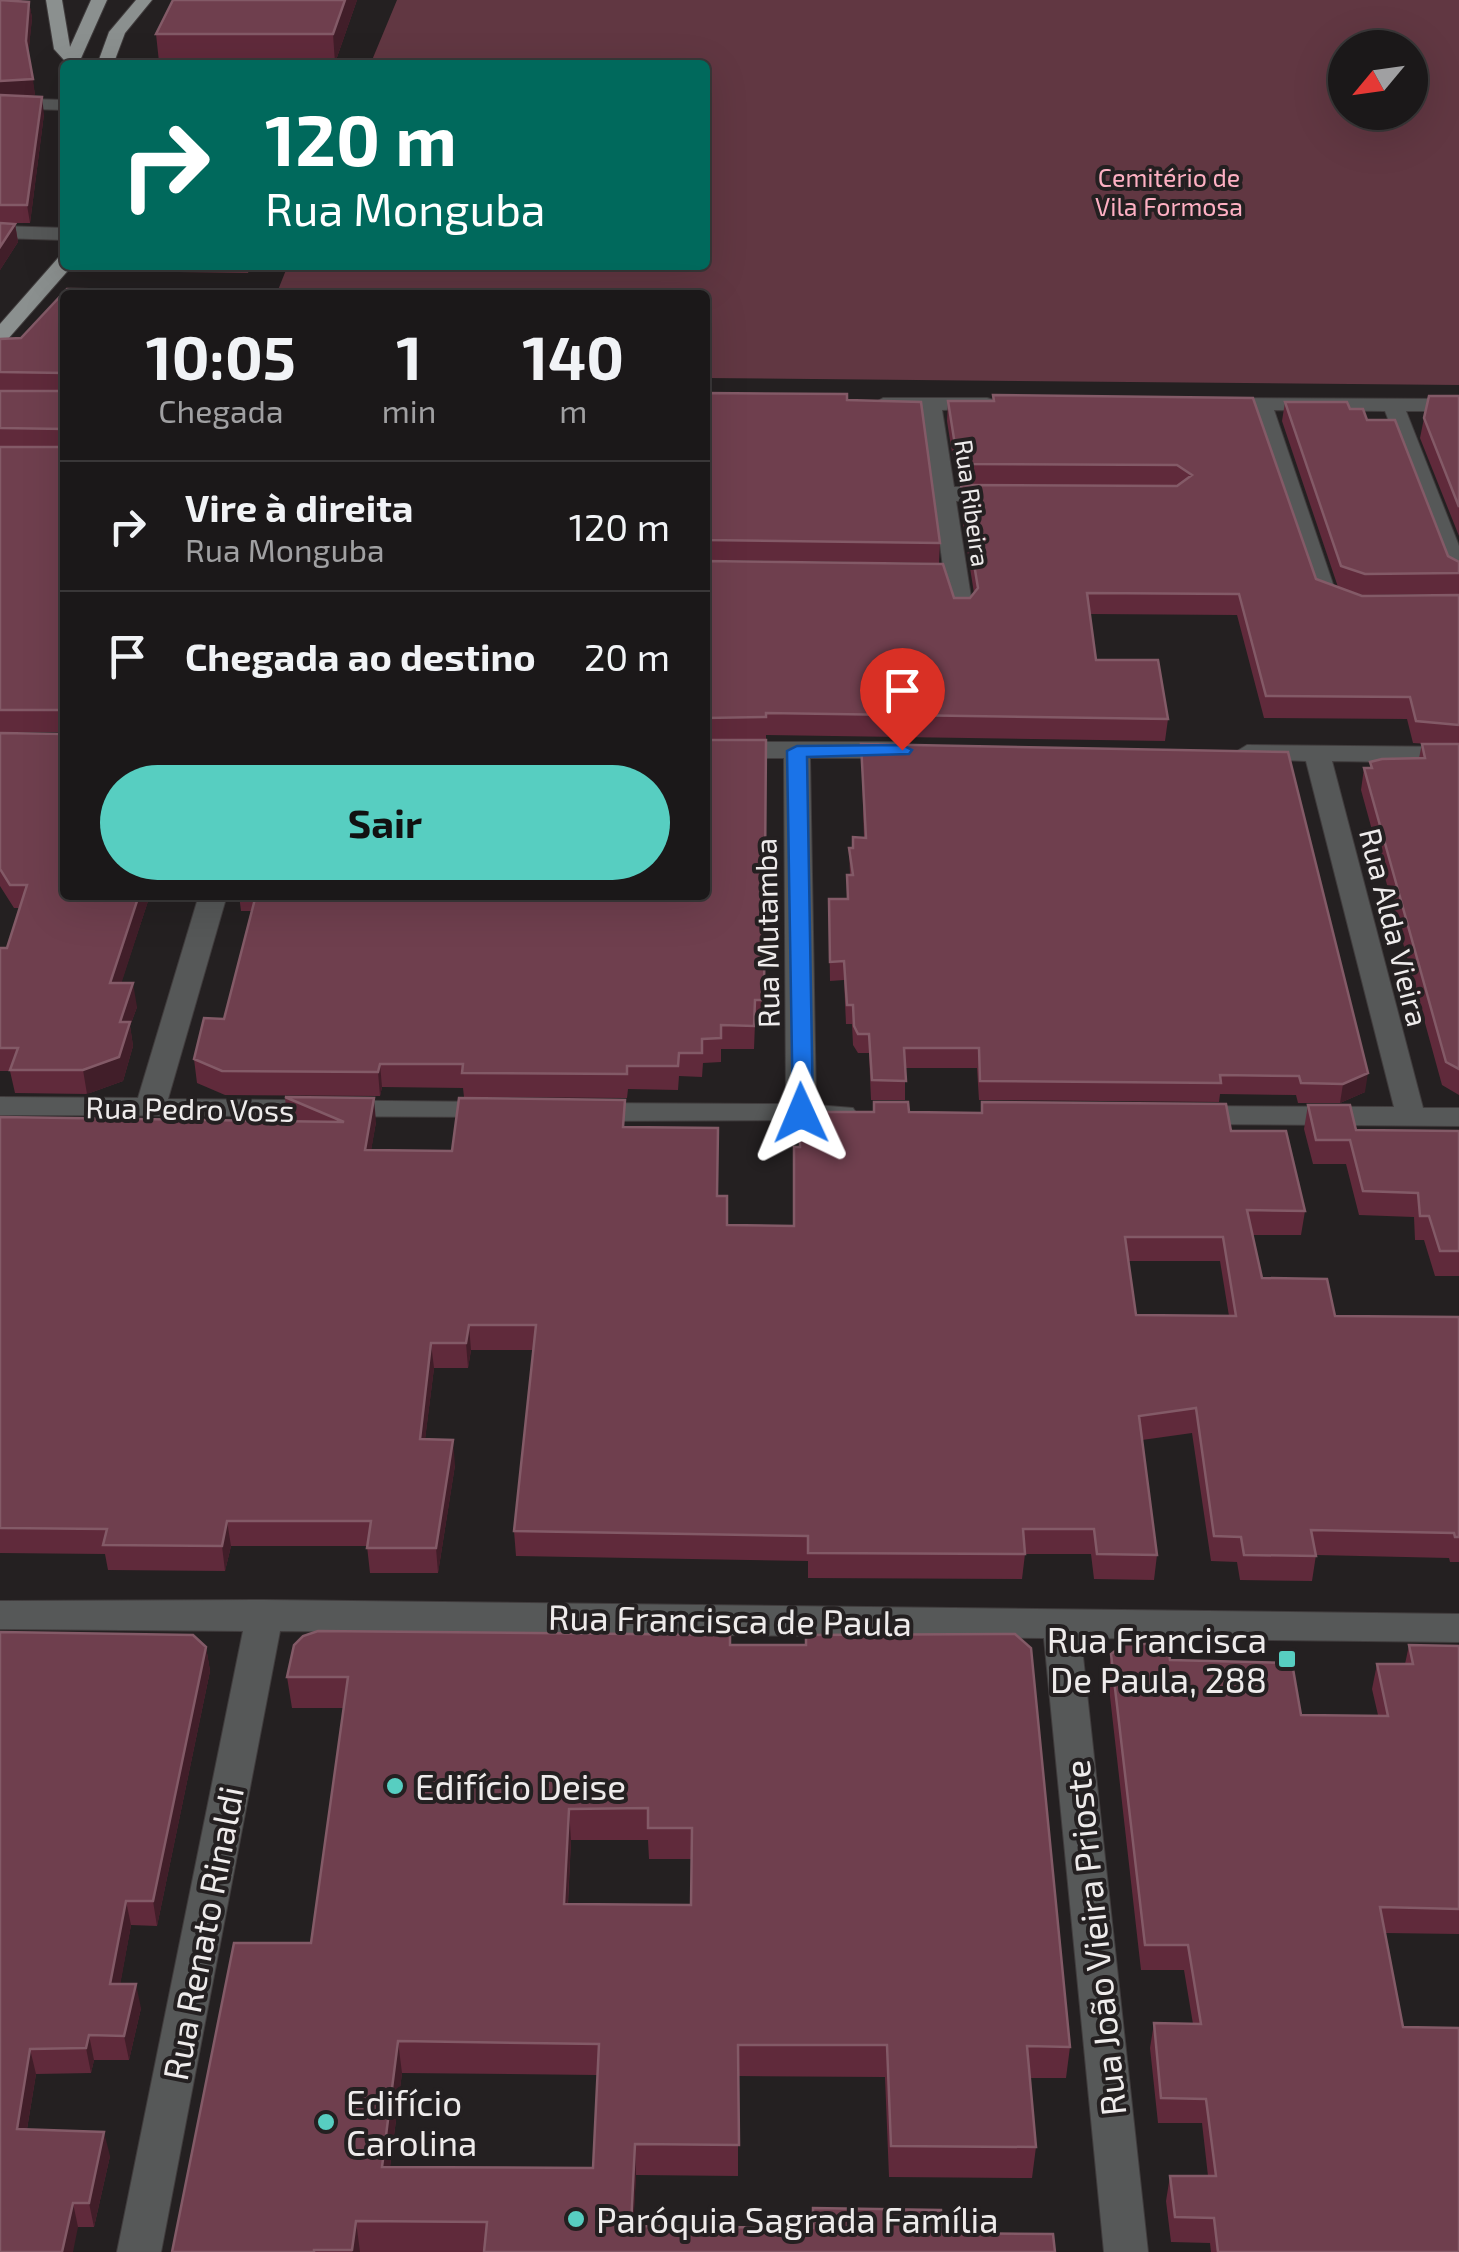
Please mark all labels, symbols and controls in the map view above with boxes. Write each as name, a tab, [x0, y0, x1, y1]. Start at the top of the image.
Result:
north arrow	[1328, 30, 1428, 130]
map controls	[1328, 30, 1428, 130]
text: 120 m	[265, 96, 457, 180]
icon: right	[100, 100, 230, 230]
park label: Cemitério de Vila Formosa	[1095, 162, 1243, 221]
text: Rua Monguba	[265, 181, 546, 235]
text: 10:05	[146, 320, 296, 392]
text: 1	[396, 320, 422, 392]
text: 140	[522, 320, 624, 392]
text: Chegada	[158, 391, 284, 429]
text: min	[382, 391, 436, 429]
text: m	[559, 391, 587, 429]
street label: Rua Ribeira	[949, 437, 997, 569]
text: Vire à direita	[185, 484, 413, 530]
icon: right	[100, 499, 155, 554]
text: 120 m	[569, 503, 670, 549]
text: Rua Monguba	[185, 530, 384, 568]
icon: arrive	[100, 629, 155, 684]
text: Chegada ao destino	[185, 633, 536, 679]
text: 20 m	[584, 633, 670, 679]
pin	[860, 648, 945, 751]
icon: arrive	[875, 663, 930, 718]
button: Sair	[100, 765, 670, 880]
street label: Rua Alda Vieira	[1353, 824, 1437, 1030]
street label: Rua Mutamba	[746, 838, 786, 1028]
position arrow	[749, 1061, 853, 1165]
street label: Rua Pedro Voss	[85, 1088, 295, 1128]
street label: Rua Francisca de Paula	[548, 1595, 912, 1643]
place label: Rua Francisca De Paula, 288	[1047, 1618, 1267, 1700]
marker: Rua Francisca De Paula, 288	[1276, 1648, 1298, 1670]
street label: Rua João Vieira Prioste	[1054, 1758, 1134, 2118]
place label: Edifício Deise	[415, 1765, 626, 1807]
marker: Edifício Deise	[384, 1775, 406, 1797]
street label: Rua Renato Rinaldi	[153, 1783, 251, 2083]
place label: Edifício Carolina	[346, 2081, 477, 2163]
marker: Edifício Carolina	[315, 2111, 337, 2133]
place label: Paróquia Sagrada Família	[596, 2198, 998, 2240]
marker: Paróquia Sagrada Família	[565, 2208, 587, 2230]

